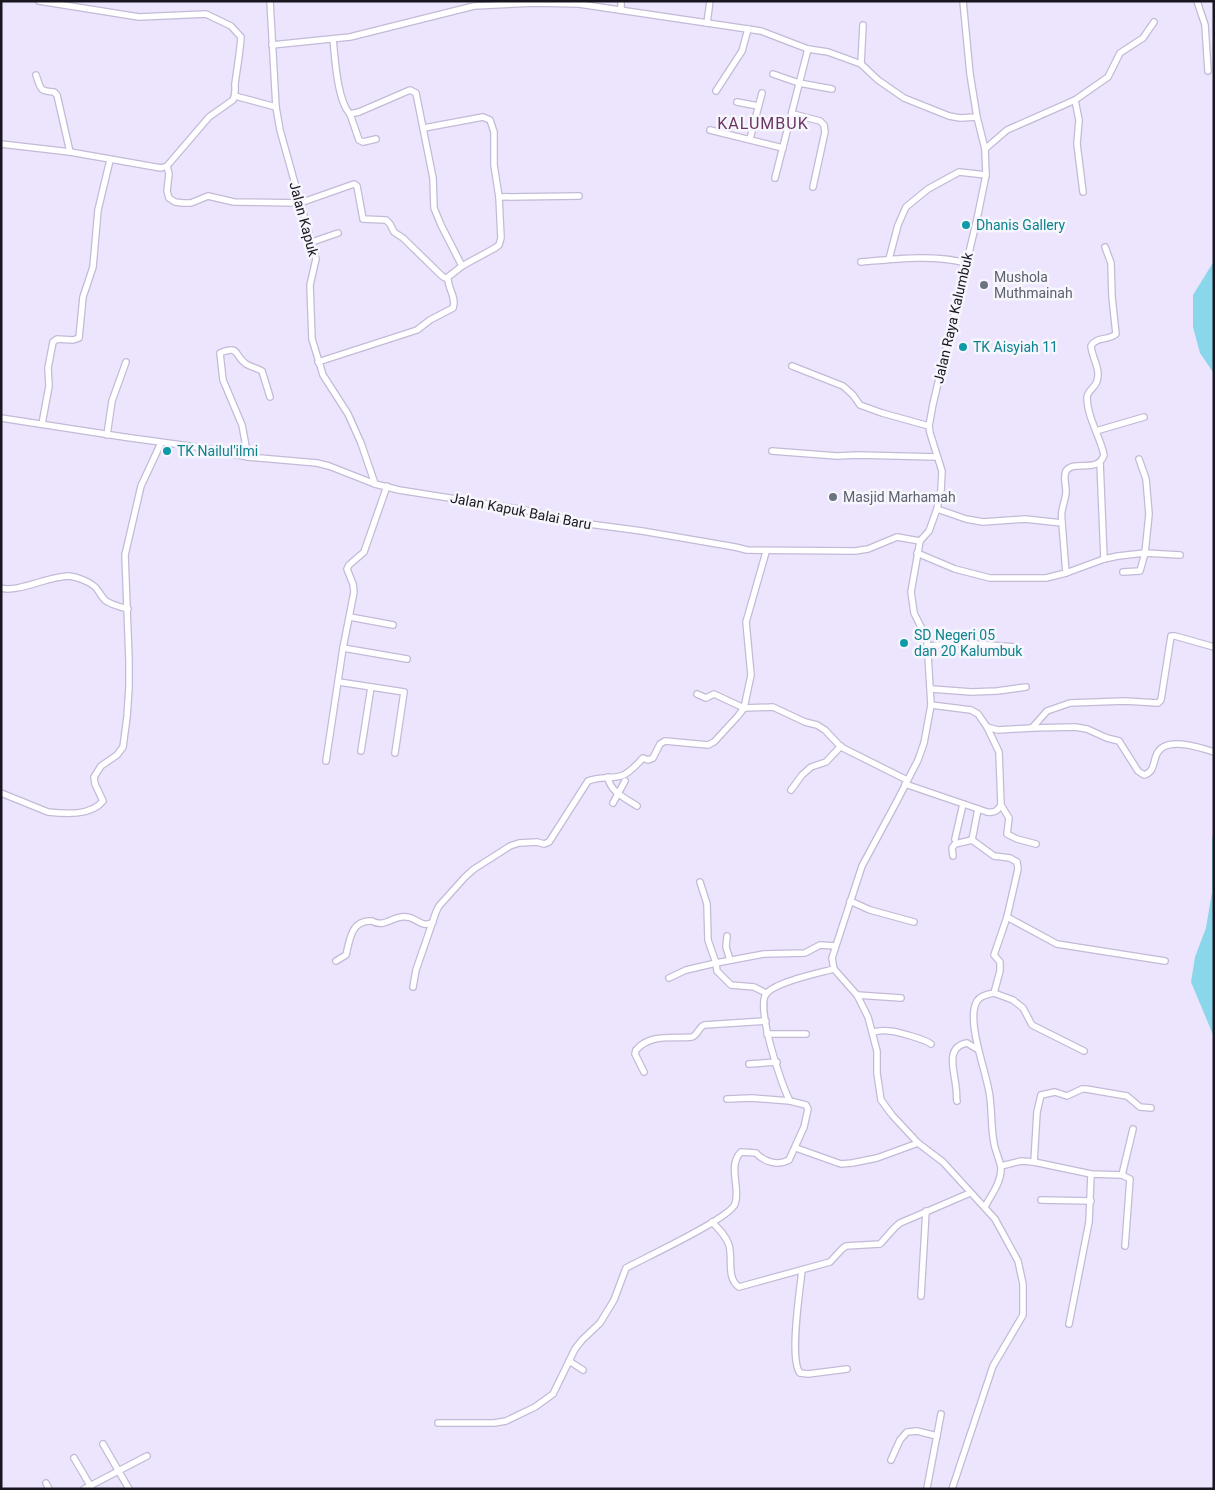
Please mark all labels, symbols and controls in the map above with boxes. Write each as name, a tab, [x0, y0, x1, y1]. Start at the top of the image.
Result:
district label: KALUMBUK	[717, 114, 809, 133]
street label: Jalan Kapuk	[286, 180, 322, 259]
place label: Dhanis Gallery	[976, 217, 1066, 233]
marker: Dhanis Gallery	[960, 219, 972, 231]
street label: Jalan Raya Kalumbuk	[930, 250, 976, 385]
place label: Mushola Muthmainah	[994, 269, 1073, 301]
marker: Mushola Muthmainah	[978, 279, 990, 291]
place label: TK Aisyiah 11	[973, 339, 1058, 355]
marker: TK Aisyiah 11	[957, 341, 969, 353]
place label: TK Nailul'ilmi	[177, 443, 258, 459]
marker: TK Nailul'ilmi	[161, 445, 173, 457]
street label: Jalan Kapuk Balai Baru	[449, 489, 593, 533]
place label: Masjid Marhamah	[843, 489, 956, 505]
marker: Masjid Marhamah	[827, 491, 839, 503]
place label: SD Negeri 05 dan 20 Kalumbuk	[914, 627, 1023, 659]
marker: SD Negeri 05 dan 20 Kalumbuk	[898, 637, 910, 649]

